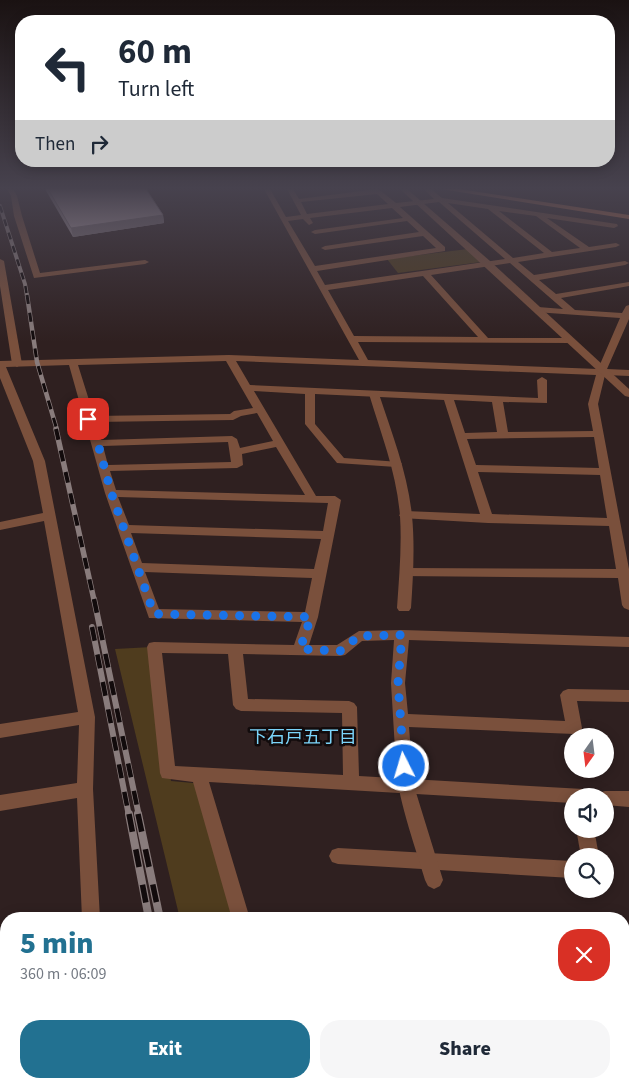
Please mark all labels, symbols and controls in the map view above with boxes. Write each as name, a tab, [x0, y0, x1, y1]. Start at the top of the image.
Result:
text: 60 m	[118, 27, 192, 77]
icon: left	[35, 35, 100, 100]
text: Turn left	[118, 73, 194, 105]
icon: right	[85, 130, 113, 158]
text: Then	[35, 131, 75, 158]
pin	[67, 398, 109, 440]
icon: arrive	[74, 405, 102, 433]
district label: 下石戸五丁目	[249, 725, 357, 750]
north arrow	[564, 728, 614, 778]
map controls	[564, 728, 614, 898]
position arrow	[377, 739, 429, 791]
button: sound	[564, 788, 614, 838]
button: search	[564, 848, 614, 898]
text: 5 min	[20, 922, 94, 965]
button: close	[558, 929, 610, 981]
text: 360 m · 06:09	[20, 963, 107, 985]
button: Exit	[20, 1020, 310, 1078]
button: Share	[320, 1020, 610, 1078]

